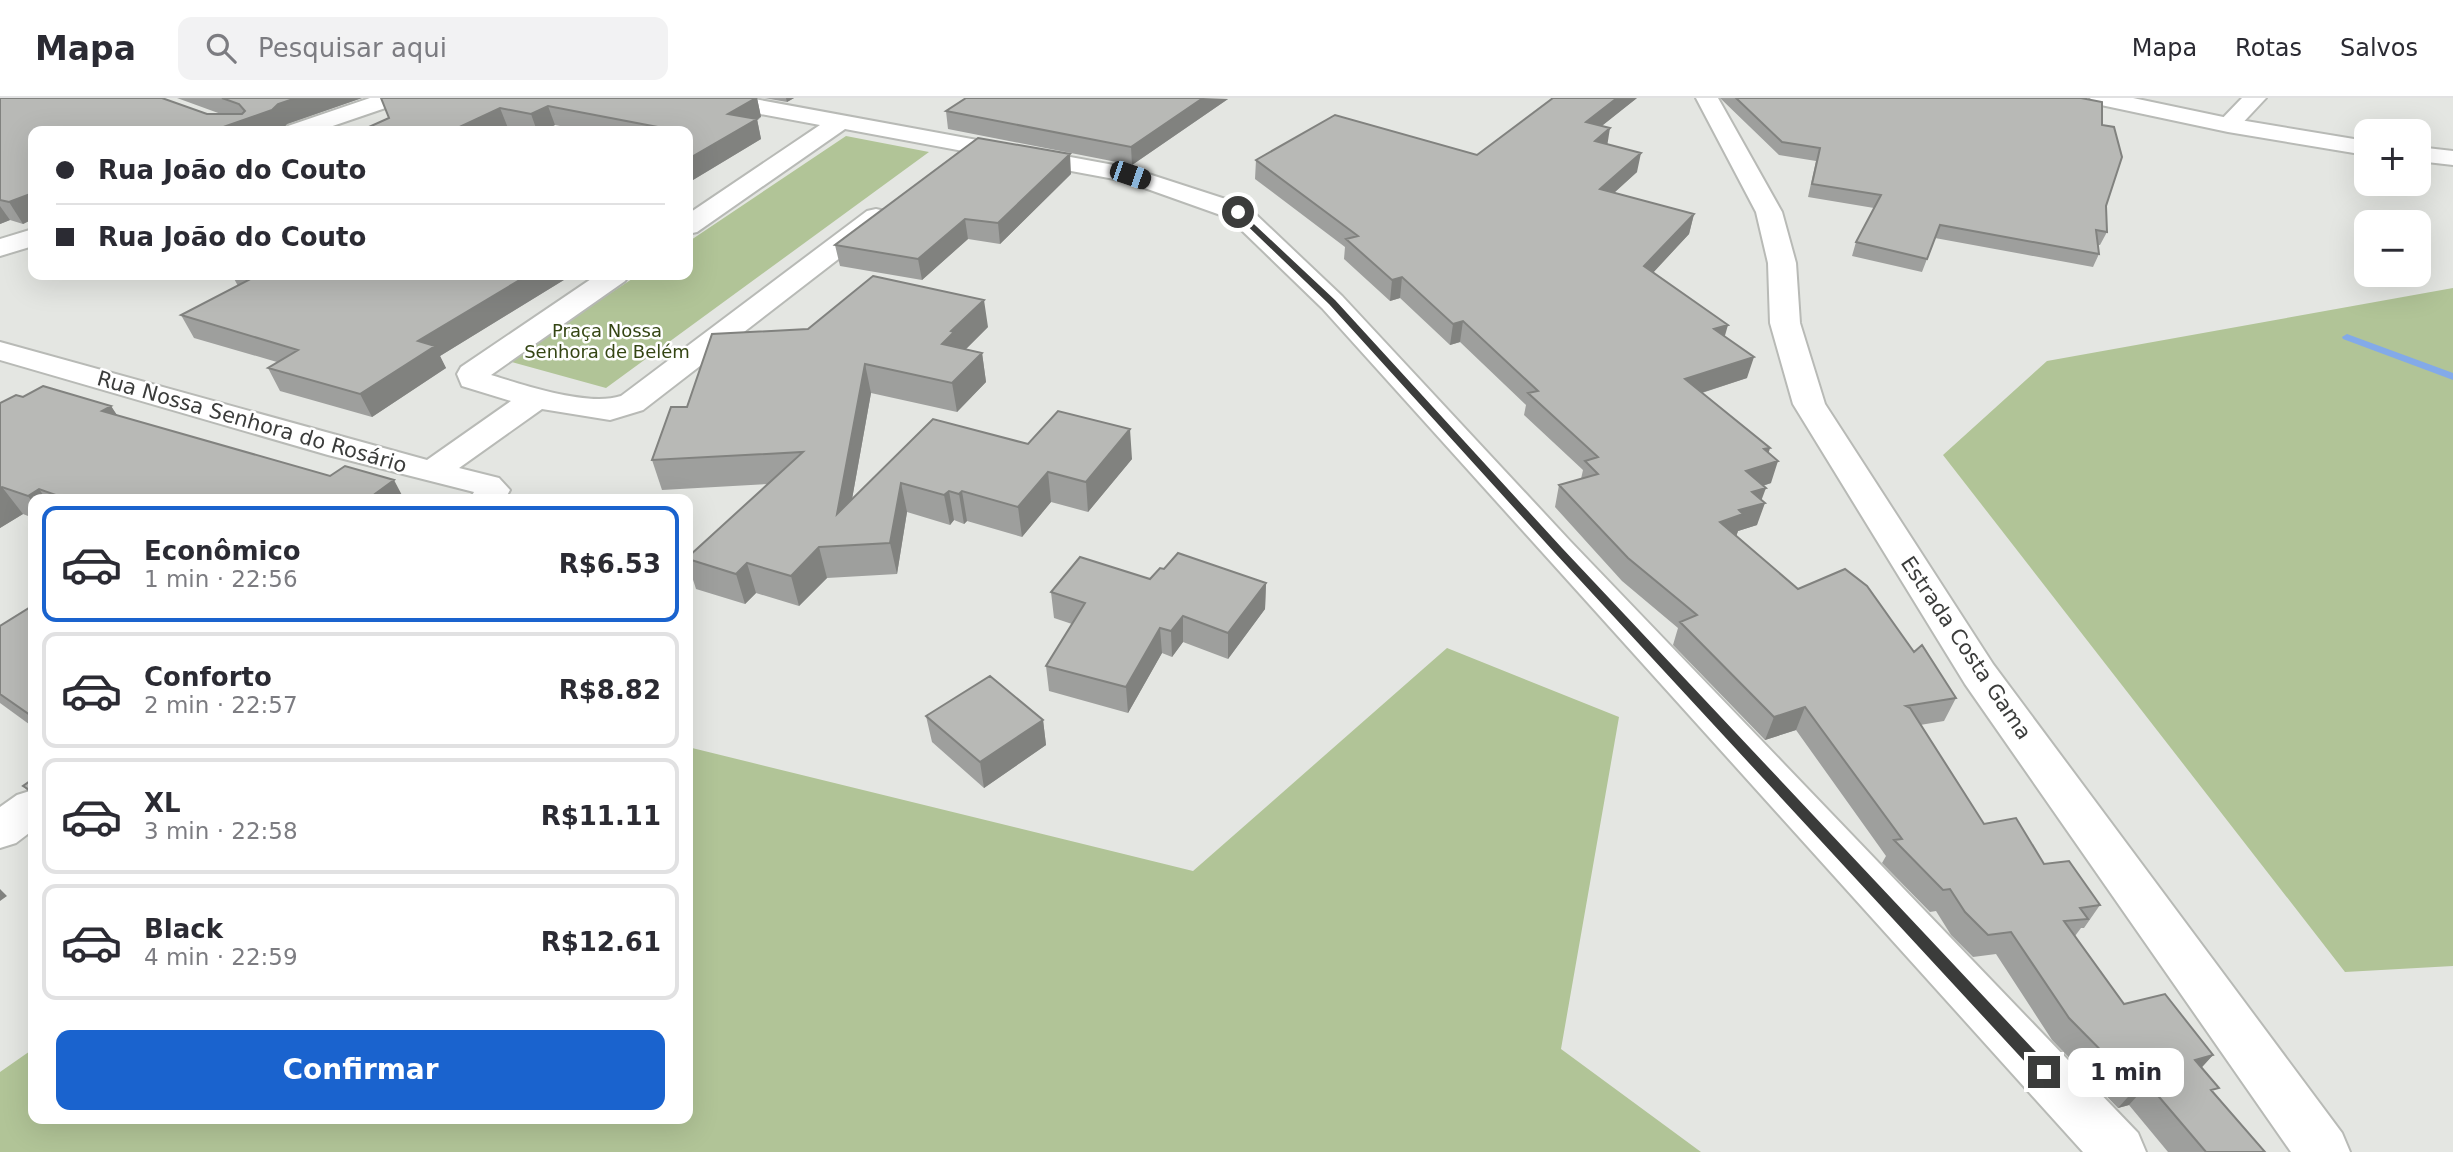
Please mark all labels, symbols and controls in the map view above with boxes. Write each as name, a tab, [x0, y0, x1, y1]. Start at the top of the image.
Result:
search box	[178, 17, 668, 80]
text: Mapa	[35, 29, 136, 68]
icon: search	[202, 29, 240, 67]
text: Pesquisar aqui	[258, 33, 447, 63]
text: Mapa	[2132, 34, 2197, 62]
text: Rotas	[2235, 34, 2302, 62]
text: Salvos	[2340, 34, 2418, 62]
map controls	[2354, 119, 2431, 287]
button: +	[2354, 119, 2431, 196]
text: Rua João do Couto	[98, 155, 366, 185]
car	[1107, 158, 1154, 192]
route start	[1222, 196, 1254, 228]
button: −	[2354, 210, 2431, 287]
text: Rua João do Couto	[98, 222, 366, 252]
park label: Praça Nossa Senhora de Belém	[524, 320, 690, 362]
street label: Rua Nossa Senhora do Rosário	[94, 366, 410, 478]
icon: car	[60, 533, 123, 596]
text: Econômico	[144, 536, 301, 566]
text: R$6.53	[559, 549, 661, 579]
street label: Estrada Costa Gama	[1896, 552, 2036, 744]
text: 1 min · 22:56	[144, 566, 298, 592]
icon: car	[60, 659, 123, 722]
text: Conforto	[144, 662, 272, 692]
text: R$8.82	[559, 675, 661, 705]
text: 2 min · 22:57	[144, 692, 298, 718]
icon: car	[60, 785, 123, 848]
text: XL	[144, 788, 181, 818]
text: R$11.11	[541, 801, 661, 831]
text: 3 min · 22:58	[144, 818, 298, 844]
icon: car	[60, 911, 123, 974]
text: Black	[144, 914, 223, 944]
text: R$12.61	[541, 927, 661, 957]
text: 4 min · 22:59	[144, 944, 298, 970]
button: Confirmar	[56, 1030, 665, 1110]
callout: 1 min	[2068, 1048, 2184, 1096]
route end	[2028, 1056, 2060, 1088]
text: 1 min	[2090, 1059, 2162, 1085]

